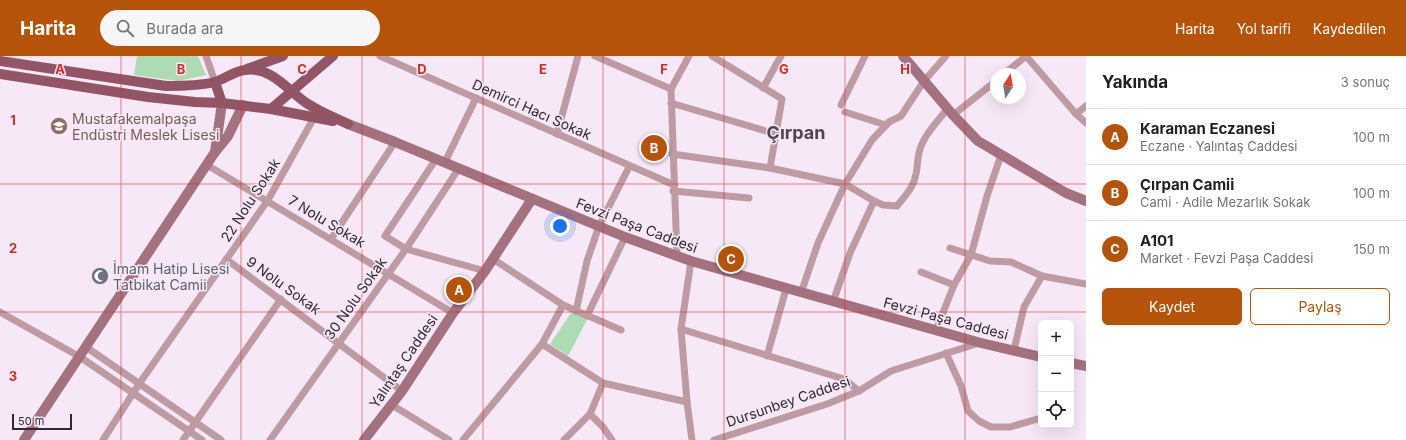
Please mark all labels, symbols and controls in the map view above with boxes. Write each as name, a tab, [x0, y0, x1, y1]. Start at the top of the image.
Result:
search box	[100, 10, 380, 46]
text: Harita	[20, 17, 76, 40]
icon: search	[114, 17, 136, 39]
text: Burada ara	[146, 19, 223, 38]
text: Harita	[1175, 20, 1215, 37]
text: Yol tarifi	[1237, 20, 1291, 37]
text: Kaydedilen	[1313, 20, 1386, 37]
text: A	[55, 61, 65, 77]
text: B	[177, 61, 186, 77]
text: C	[297, 61, 307, 77]
text: D	[417, 61, 427, 77]
text: E	[539, 61, 547, 77]
text: F	[660, 61, 668, 77]
text: G	[779, 61, 789, 77]
text: H	[900, 61, 910, 77]
north arrow	[990, 68, 1026, 104]
text: Yakında	[1102, 72, 1168, 92]
text: 3 sonuç	[1341, 74, 1390, 90]
street label: Demirci Hacı Sokak	[470, 75, 594, 143]
place label: Mustafakemalpaşa Endüstri Meslek Lisesi	[72, 110, 219, 143]
text: 1	[10, 112, 16, 128]
school or university icon: Mustafakemalpaşa Endüstri Meslek Lisesi	[49, 116, 69, 136]
text: Karaman Eczanesi	[1140, 119, 1275, 138]
district label: Çırpan	[767, 122, 825, 143]
text: A	[1110, 129, 1120, 145]
text: 100 m	[1353, 129, 1390, 145]
pin: B	[641, 133, 667, 163]
text: Eczane · Yalıntaş Caddesi	[1140, 138, 1297, 154]
street label: 22 Nolu Sokak	[217, 155, 283, 245]
text: Çırpan Camii	[1140, 175, 1234, 194]
text: B	[1111, 185, 1119, 201]
text: 100 m	[1353, 185, 1390, 201]
street label: 7 Nolu Sokak	[285, 191, 369, 251]
street label: Fevzi Paşa Caddesi	[574, 194, 700, 256]
text: Cami · Adile Mezarlık Sokak	[1140, 194, 1310, 210]
your location	[550, 216, 570, 236]
text: A101	[1140, 231, 1174, 250]
text: 2	[9, 240, 17, 256]
text: C	[1110, 241, 1120, 257]
text: 150 m	[1354, 241, 1390, 257]
pin: C	[718, 244, 744, 274]
text: Market · Fevzi Paşa Caddesi	[1140, 250, 1313, 266]
street label: 9 Nolu Sokak	[243, 252, 325, 318]
street label: 30 Nolu Sokak	[320, 253, 390, 342]
place label: İmam Hatip Lisesi Tatbikat Camii	[113, 260, 229, 293]
mosque icon: İmam Hatip Lisesi Tatbikat Camii	[90, 266, 110, 286]
pin: A	[446, 275, 472, 305]
button: Kaydet	[1102, 288, 1242, 325]
button: Paylaş	[1250, 288, 1390, 325]
street label: Fevzi Paşa Caddesi	[882, 293, 1010, 343]
street label: Yalıntaş Caddesi	[365, 311, 441, 411]
map controls	[1038, 320, 1074, 428]
button: +	[1038, 320, 1074, 356]
button: −	[1038, 356, 1074, 392]
text: 3	[9, 368, 17, 384]
street label: Dursunbey Caddesi	[724, 372, 852, 430]
button: locate	[1038, 392, 1074, 428]
scale bar	[12, 412, 72, 431]
text: 50 m	[18, 414, 44, 428]

